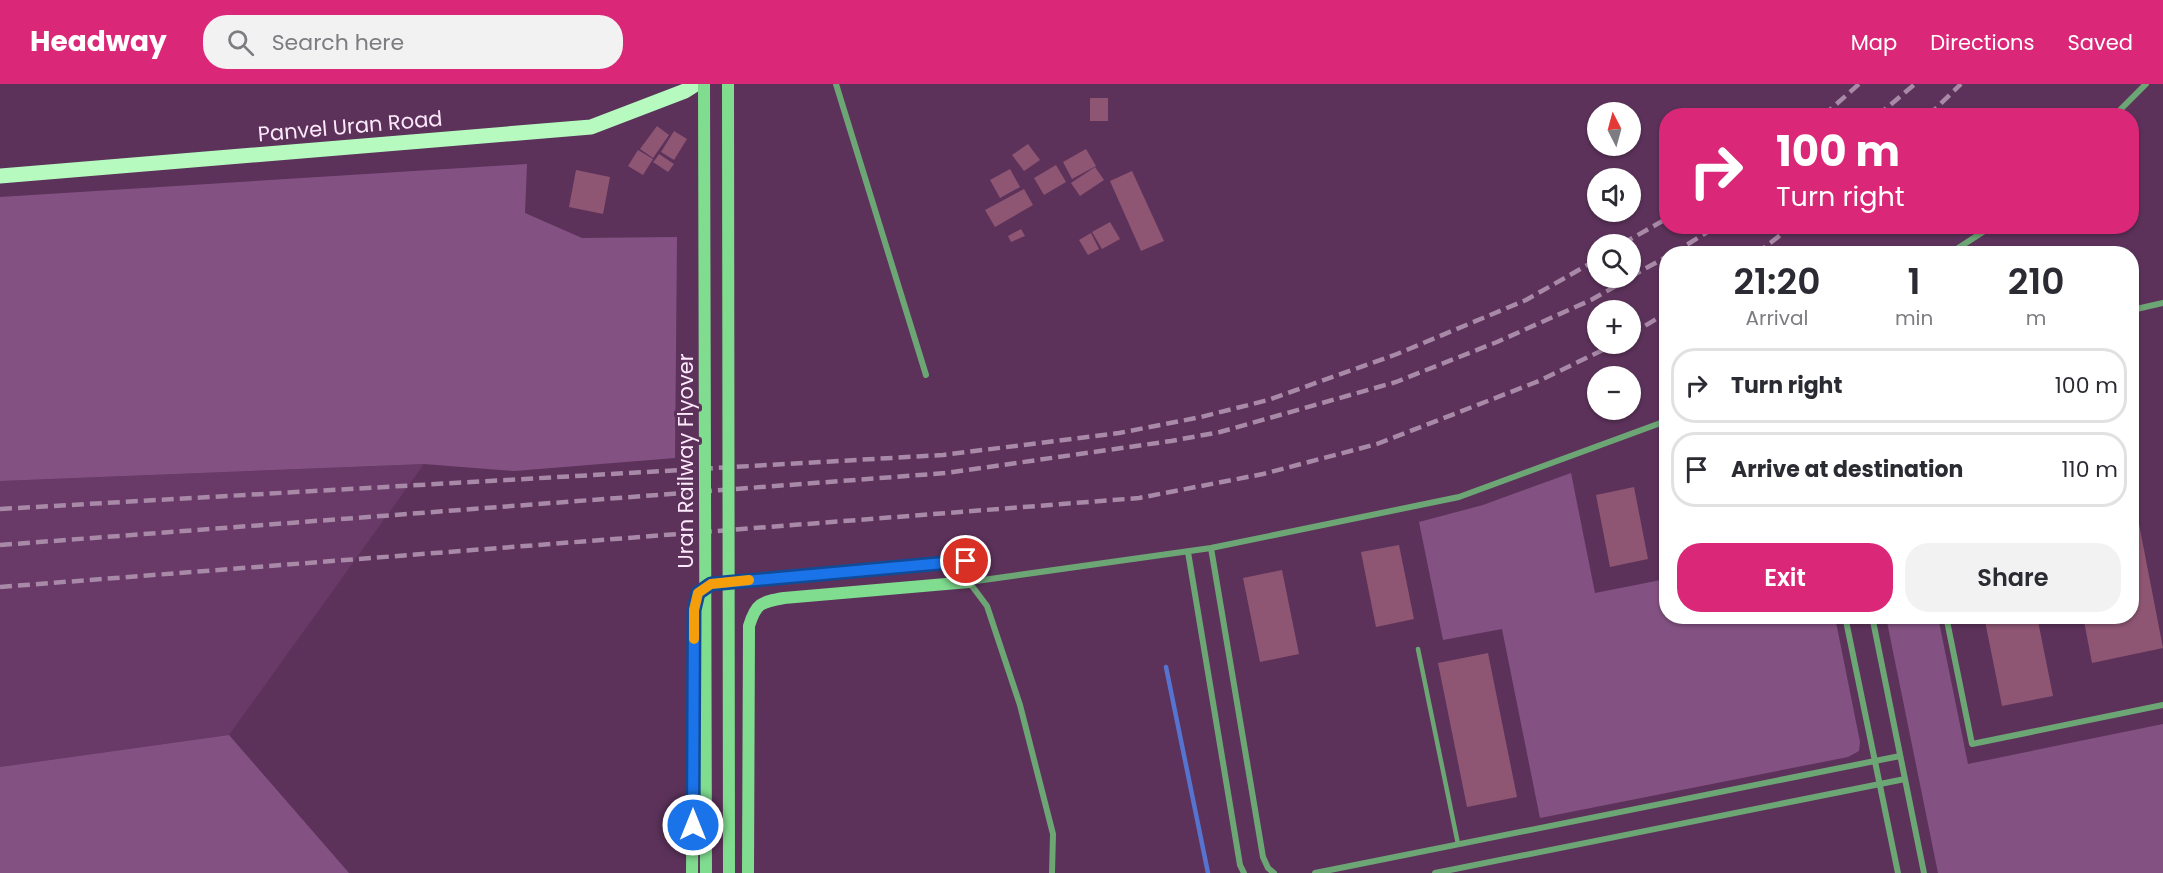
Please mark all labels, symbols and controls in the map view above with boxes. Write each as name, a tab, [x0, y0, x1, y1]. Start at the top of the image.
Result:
search box	[203, 15, 623, 69]
text: Headway	[30, 22, 167, 61]
icon: search	[224, 26, 257, 59]
text: Search here	[272, 27, 404, 58]
text: Map	[1851, 28, 1897, 57]
text: Directions	[1930, 28, 2034, 57]
text: Saved	[2067, 28, 2133, 57]
north arrow	[1587, 102, 1641, 156]
map controls	[1587, 102, 1641, 420]
street label: Panvel Uran Road	[256, 103, 444, 149]
text: 100 m	[1776, 122, 1900, 181]
icon: right	[1677, 132, 1755, 210]
button: sound	[1587, 168, 1641, 222]
text: Turn right	[1776, 178, 1905, 215]
button: search	[1587, 234, 1641, 288]
text: 21:20	[1733, 256, 1821, 307]
text: 1	[1908, 256, 1921, 307]
text: 210	[2008, 256, 2065, 307]
button: +	[1587, 300, 1641, 354]
text: Arrival	[1745, 304, 1808, 332]
text: min	[1895, 304, 1933, 332]
text: m	[2026, 304, 2046, 332]
street label: Uran Railway Flyover	[671, 353, 700, 569]
button: −	[1587, 366, 1641, 420]
icon: right	[1680, 369, 1713, 402]
text: Turn right	[1731, 370, 1842, 401]
text: 100 m	[2055, 370, 2118, 401]
icon: arrive	[1680, 453, 1713, 486]
text: Arrive at destination	[1731, 454, 1963, 485]
text: 110 m	[2062, 454, 2118, 485]
pin	[940, 535, 991, 586]
button: Exit	[1677, 543, 1893, 612]
button: Share	[1905, 543, 2121, 612]
icon: arrive	[949, 544, 982, 577]
position arrow	[661, 793, 725, 857]

